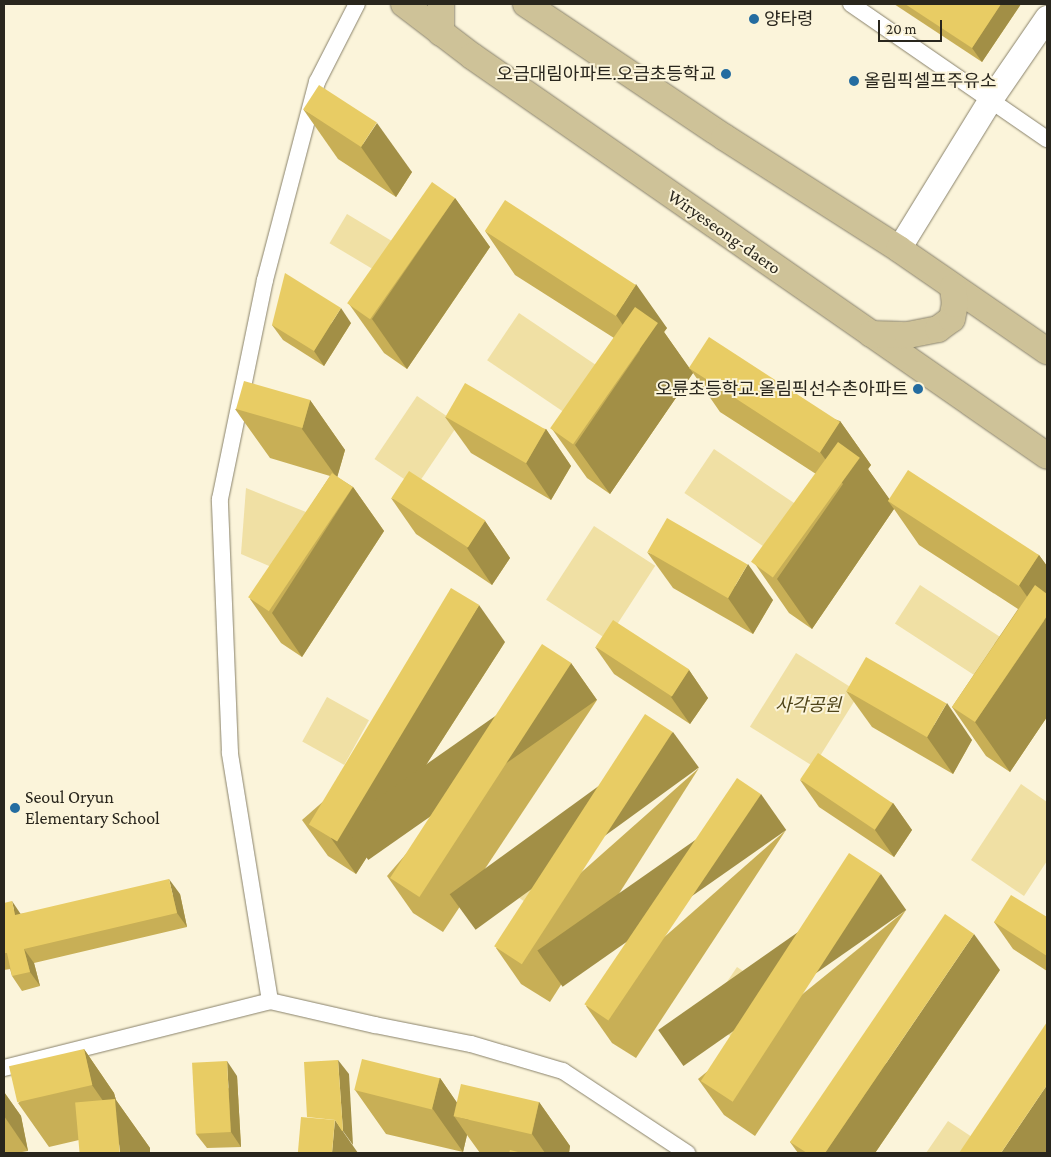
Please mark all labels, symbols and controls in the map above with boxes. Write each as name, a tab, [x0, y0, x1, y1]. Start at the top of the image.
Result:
place label: 양타령	[764, 8, 814, 30]
scale bar	[881, 10, 945, 42]
marker: 양타령	[748, 13, 760, 25]
text: 20 m	[886, 21, 917, 37]
place label: 오금대림아파트.오금초등학교	[497, 63, 716, 85]
marker: 오금대림아파트.오금초등학교	[720, 68, 732, 80]
place label: 올림픽셀프주유소	[864, 70, 996, 92]
marker: 올림픽셀프주유소	[848, 75, 860, 87]
street label: Wiryeseong-daero	[663, 185, 785, 279]
place label: 오륜초등학교.올림픽선수촌아파트	[655, 378, 908, 400]
marker: 오륜초등학교.올림픽선수촌아파트	[912, 383, 924, 395]
park label: 사각공원	[775, 694, 841, 716]
place label: Seoul Oryun Elementary School	[25, 787, 160, 830]
marker: Seoul Oryun Elementary School	[9, 802, 21, 814]

